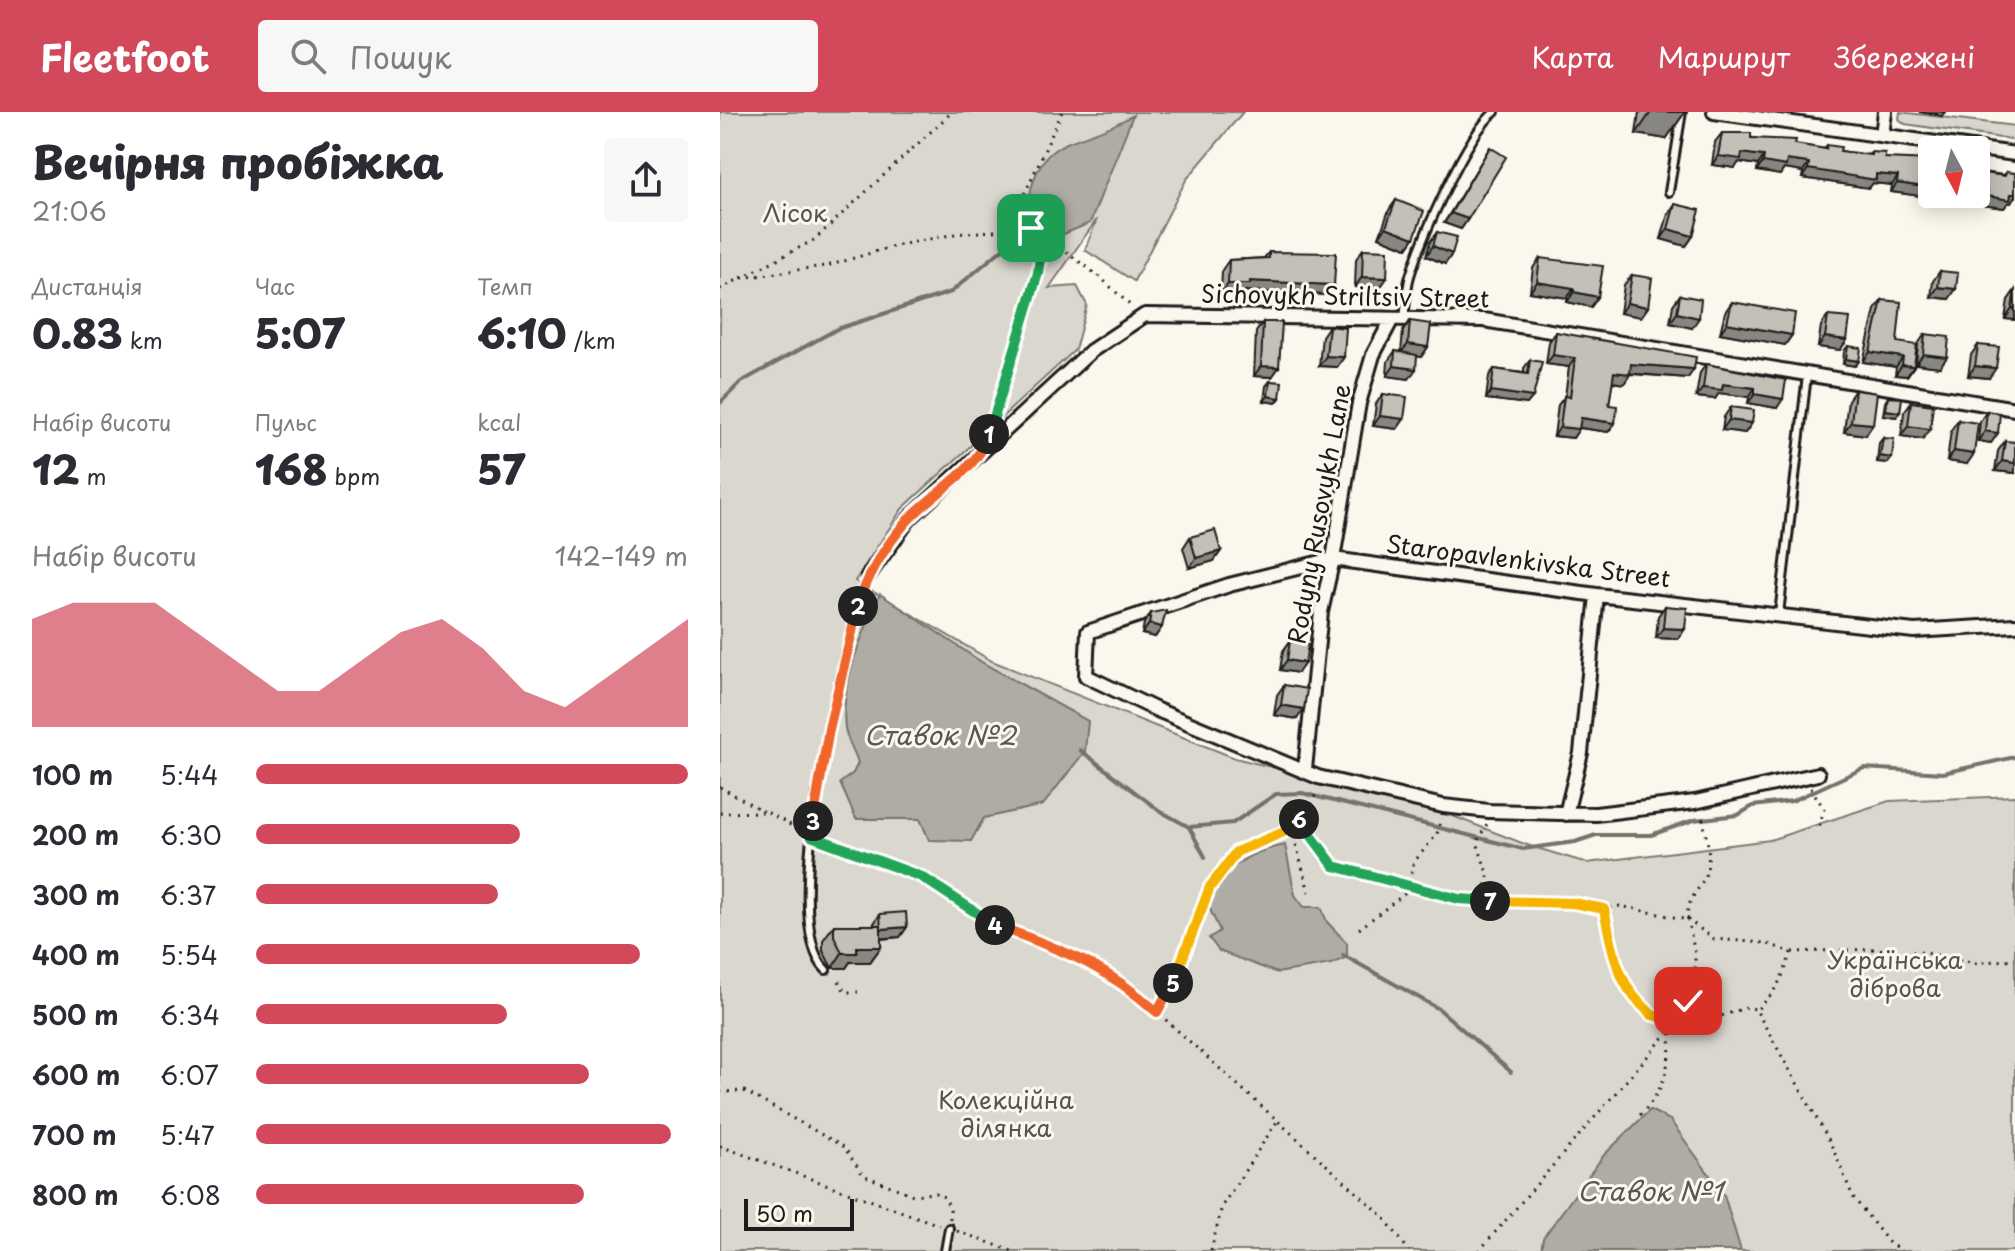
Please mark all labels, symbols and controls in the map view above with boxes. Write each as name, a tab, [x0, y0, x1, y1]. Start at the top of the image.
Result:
search box	[258, 20, 818, 92]
text: Fleetfoot	[40, 28, 210, 85]
icon: search	[286, 34, 330, 78]
text: Пошук	[350, 34, 452, 79]
text: Карта	[1531, 35, 1614, 78]
text: Маршрут	[1658, 35, 1790, 78]
text: Збережені	[1834, 35, 1975, 78]
text: Вечірня пробіжка	[32, 128, 444, 194]
north arrow	[1918, 136, 1990, 208]
map controls	[1918, 136, 1990, 208]
button: share	[604, 138, 688, 222]
text: 21:06	[32, 191, 107, 230]
park label: Лісок	[763, 194, 828, 230]
pin	[997, 194, 1065, 262]
icon: arrive	[1009, 206, 1053, 250]
text: Дистанція	[32, 269, 143, 302]
text: Час	[255, 269, 295, 302]
text: Темп	[477, 269, 533, 302]
street label: Sichovykh Striltsiv Street	[1201, 274, 1489, 316]
text: 0.83	[32, 302, 123, 363]
text: 5:07	[255, 302, 345, 363]
text: 6:10	[477, 302, 567, 363]
text: km	[123, 323, 163, 356]
text: /km	[567, 323, 616, 356]
street label: Rodyny Rusovykh Lane	[1277, 381, 1359, 647]
text: Набір висоти	[32, 405, 171, 438]
text: Пульс	[255, 405, 317, 438]
text: kcal	[477, 405, 521, 438]
pin: 1	[969, 414, 1009, 454]
text: 1	[984, 417, 994, 450]
text: 12	[32, 438, 79, 499]
text: 168	[255, 438, 328, 499]
text: 57	[477, 438, 525, 499]
text: m	[79, 459, 107, 492]
text: bpm	[328, 459, 380, 492]
street label: Staropavlenkivska Street	[1384, 525, 1672, 595]
text: Набір висоти	[32, 536, 197, 575]
text: 142–149 m	[555, 536, 688, 575]
pin: 2	[838, 586, 878, 626]
text: 2	[850, 589, 866, 622]
water label: Ставок №2	[864, 715, 1018, 754]
text: 100 m	[32, 755, 113, 794]
text: 5:44	[160, 755, 219, 794]
pin: 6	[1279, 799, 1319, 839]
pin: 3	[793, 801, 833, 841]
text: 6	[1291, 802, 1307, 835]
text: 3	[806, 804, 820, 837]
text: 200 m	[32, 815, 119, 854]
text: 6:30	[160, 815, 222, 854]
text: 300 m	[32, 875, 120, 914]
text: 6:37	[160, 875, 216, 914]
pin: 7	[1470, 881, 1510, 921]
text: 7	[1484, 884, 1496, 917]
pin: 4	[975, 905, 1015, 945]
text: 4	[988, 908, 1002, 941]
text: 400 m	[32, 935, 120, 974]
text: 5:54	[160, 935, 218, 974]
park label: Українська діброва	[1828, 941, 1962, 1005]
pin: 5	[1153, 963, 1193, 1003]
text: 5	[1166, 966, 1180, 999]
pin	[1654, 967, 1722, 1035]
icon: check	[1666, 979, 1710, 1023]
text: 500 m	[32, 995, 118, 1034]
text: 6:34	[160, 995, 220, 1034]
text: 600 m	[32, 1055, 120, 1094]
text: 6:07	[160, 1055, 219, 1094]
park label: Колекційна ділянка	[938, 1081, 1074, 1145]
text: 700 m	[32, 1115, 117, 1154]
text: 5:47	[160, 1115, 215, 1154]
water label: Ставок №1	[1577, 1171, 1727, 1210]
text: 800 m	[32, 1175, 119, 1214]
text: 6:08	[160, 1175, 221, 1214]
scale bar	[744, 1195, 854, 1231]
text: 50 m	[756, 1196, 813, 1229]

